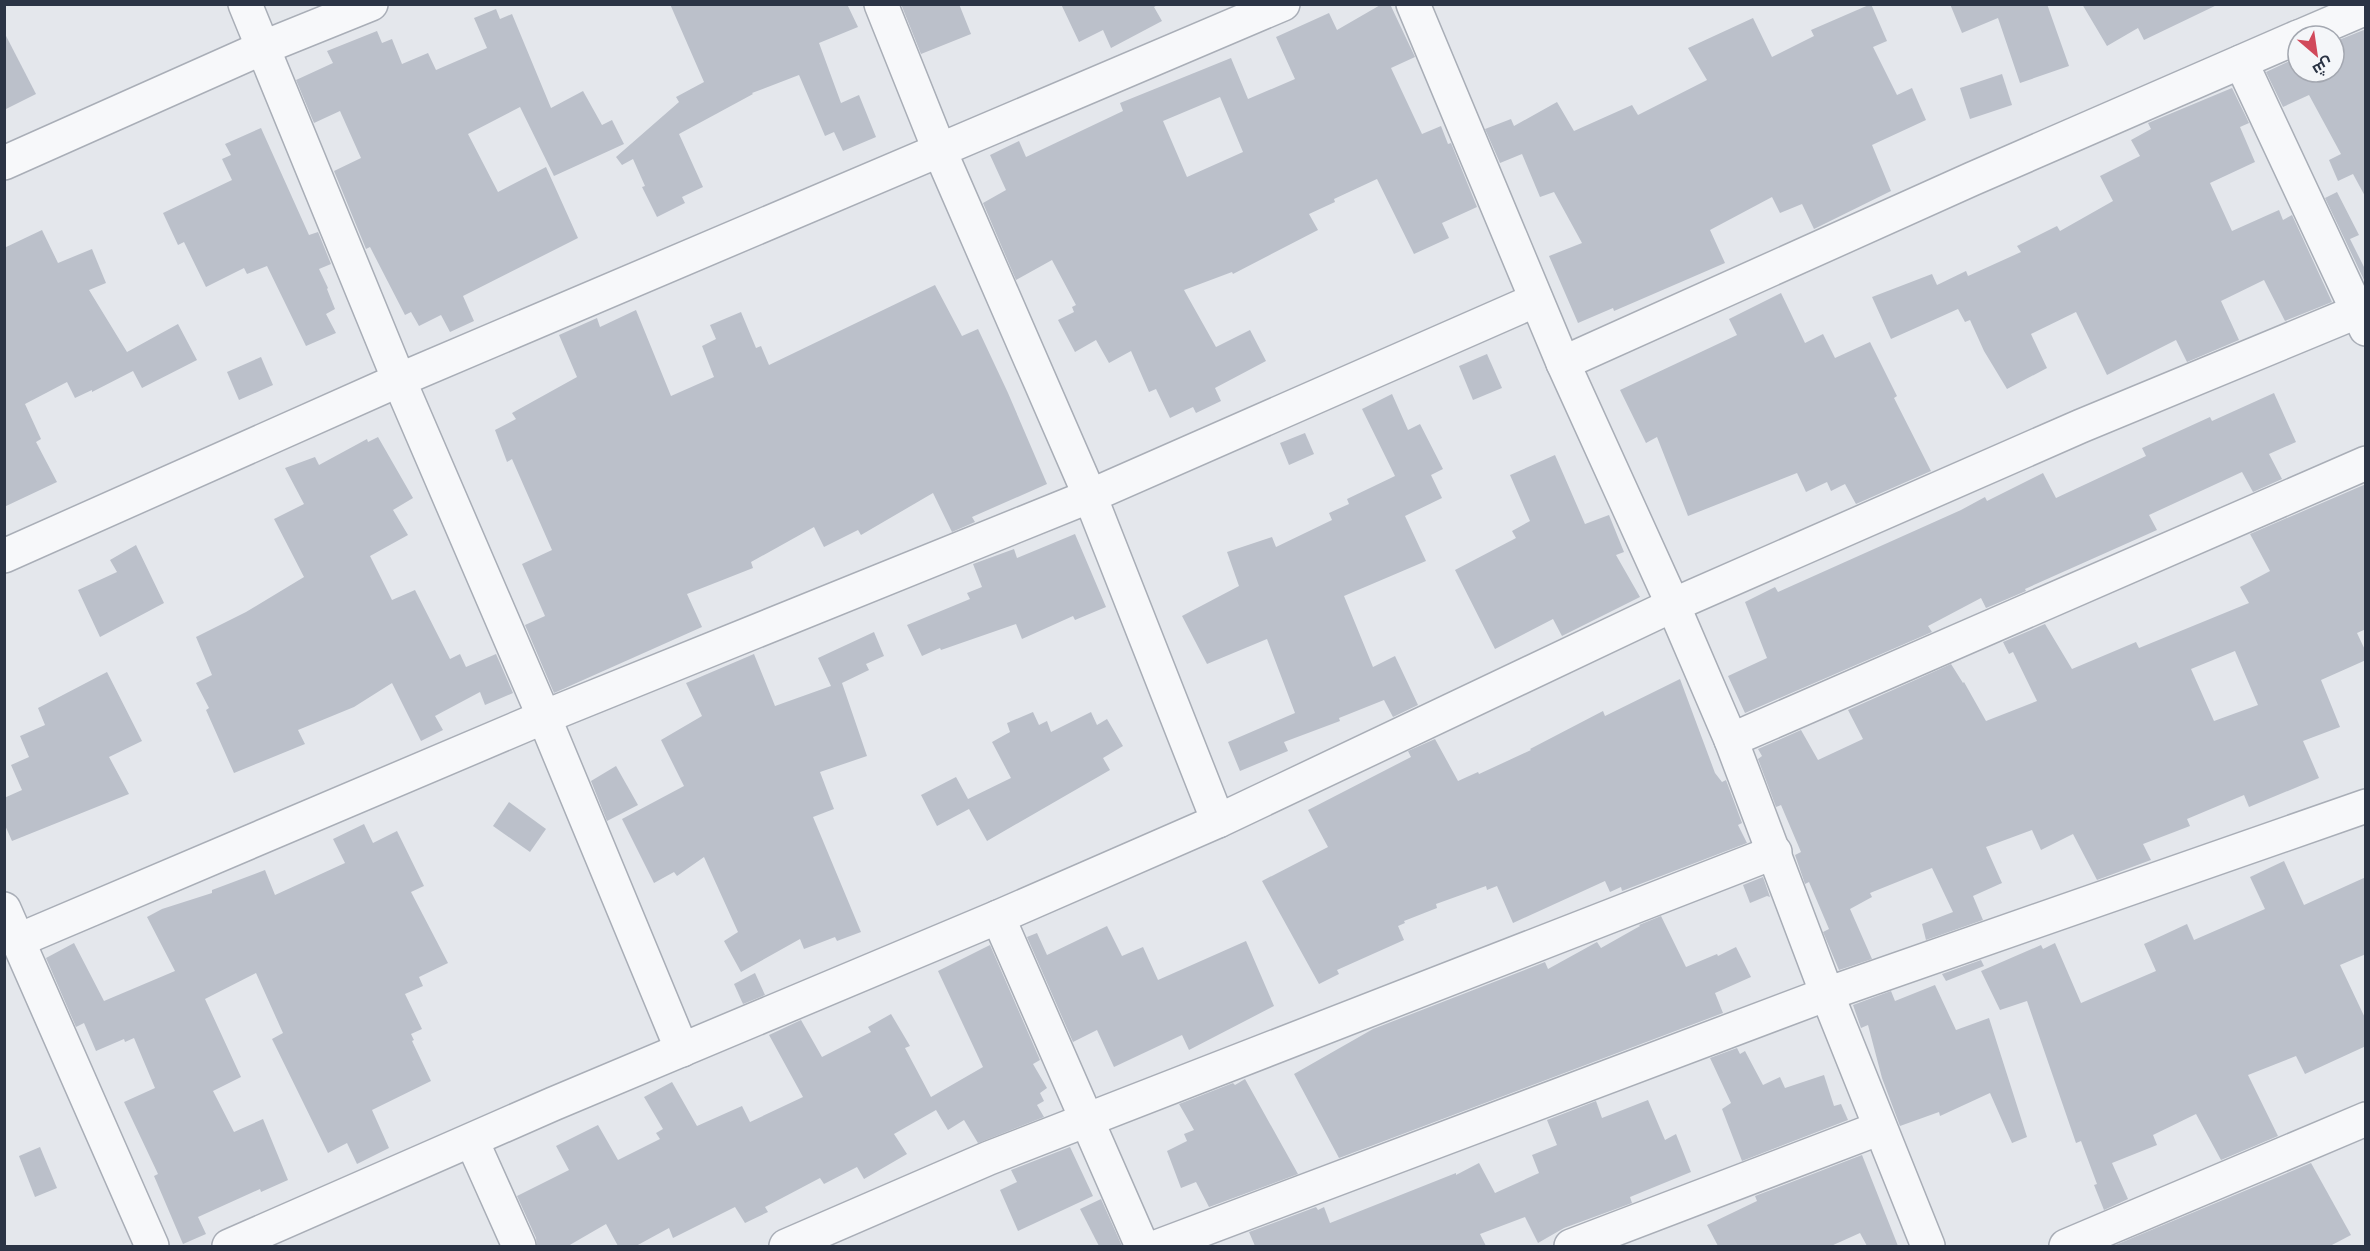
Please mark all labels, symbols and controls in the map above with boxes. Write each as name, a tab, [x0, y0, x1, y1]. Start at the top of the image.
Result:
north arrow	[2286, 24, 2346, 84]
text: ش	[2309, 53, 2338, 82]

